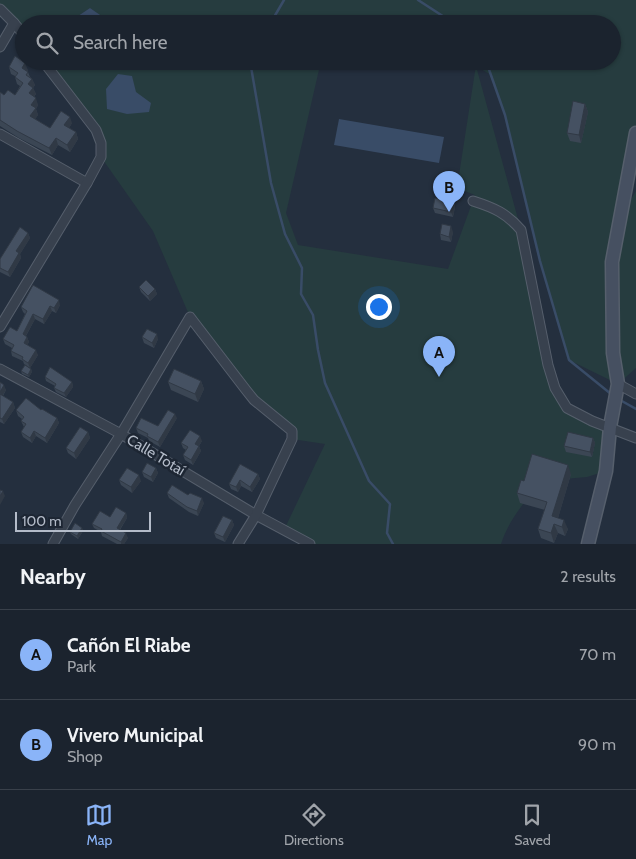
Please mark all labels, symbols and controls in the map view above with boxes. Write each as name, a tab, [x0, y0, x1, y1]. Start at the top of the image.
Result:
search box	[15, 15, 621, 70]
icon: search	[33, 29, 61, 57]
text: Search here	[73, 31, 167, 54]
pin: B	[433, 171, 465, 212]
your location	[366, 294, 392, 320]
pin: A	[423, 336, 455, 377]
street label: Calle Totaí	[124, 431, 188, 479]
scale bar	[15, 509, 151, 532]
text: 100 m	[22, 512, 62, 530]
text: Nearby	[20, 564, 86, 589]
text: 2 results	[560, 567, 616, 586]
text: Cañón El Riabe	[67, 634, 191, 657]
text: A	[31, 645, 41, 664]
text: 70 m	[579, 645, 616, 664]
text: Park	[67, 657, 96, 676]
text: Vivero Municipal	[67, 724, 203, 747]
text: B	[31, 735, 41, 754]
text: 90 m	[578, 735, 616, 754]
text: Shop	[67, 747, 103, 766]
tab: Map	[85, 801, 113, 849]
tab: Directions	[284, 801, 344, 849]
tab: Saved	[514, 801, 551, 849]

